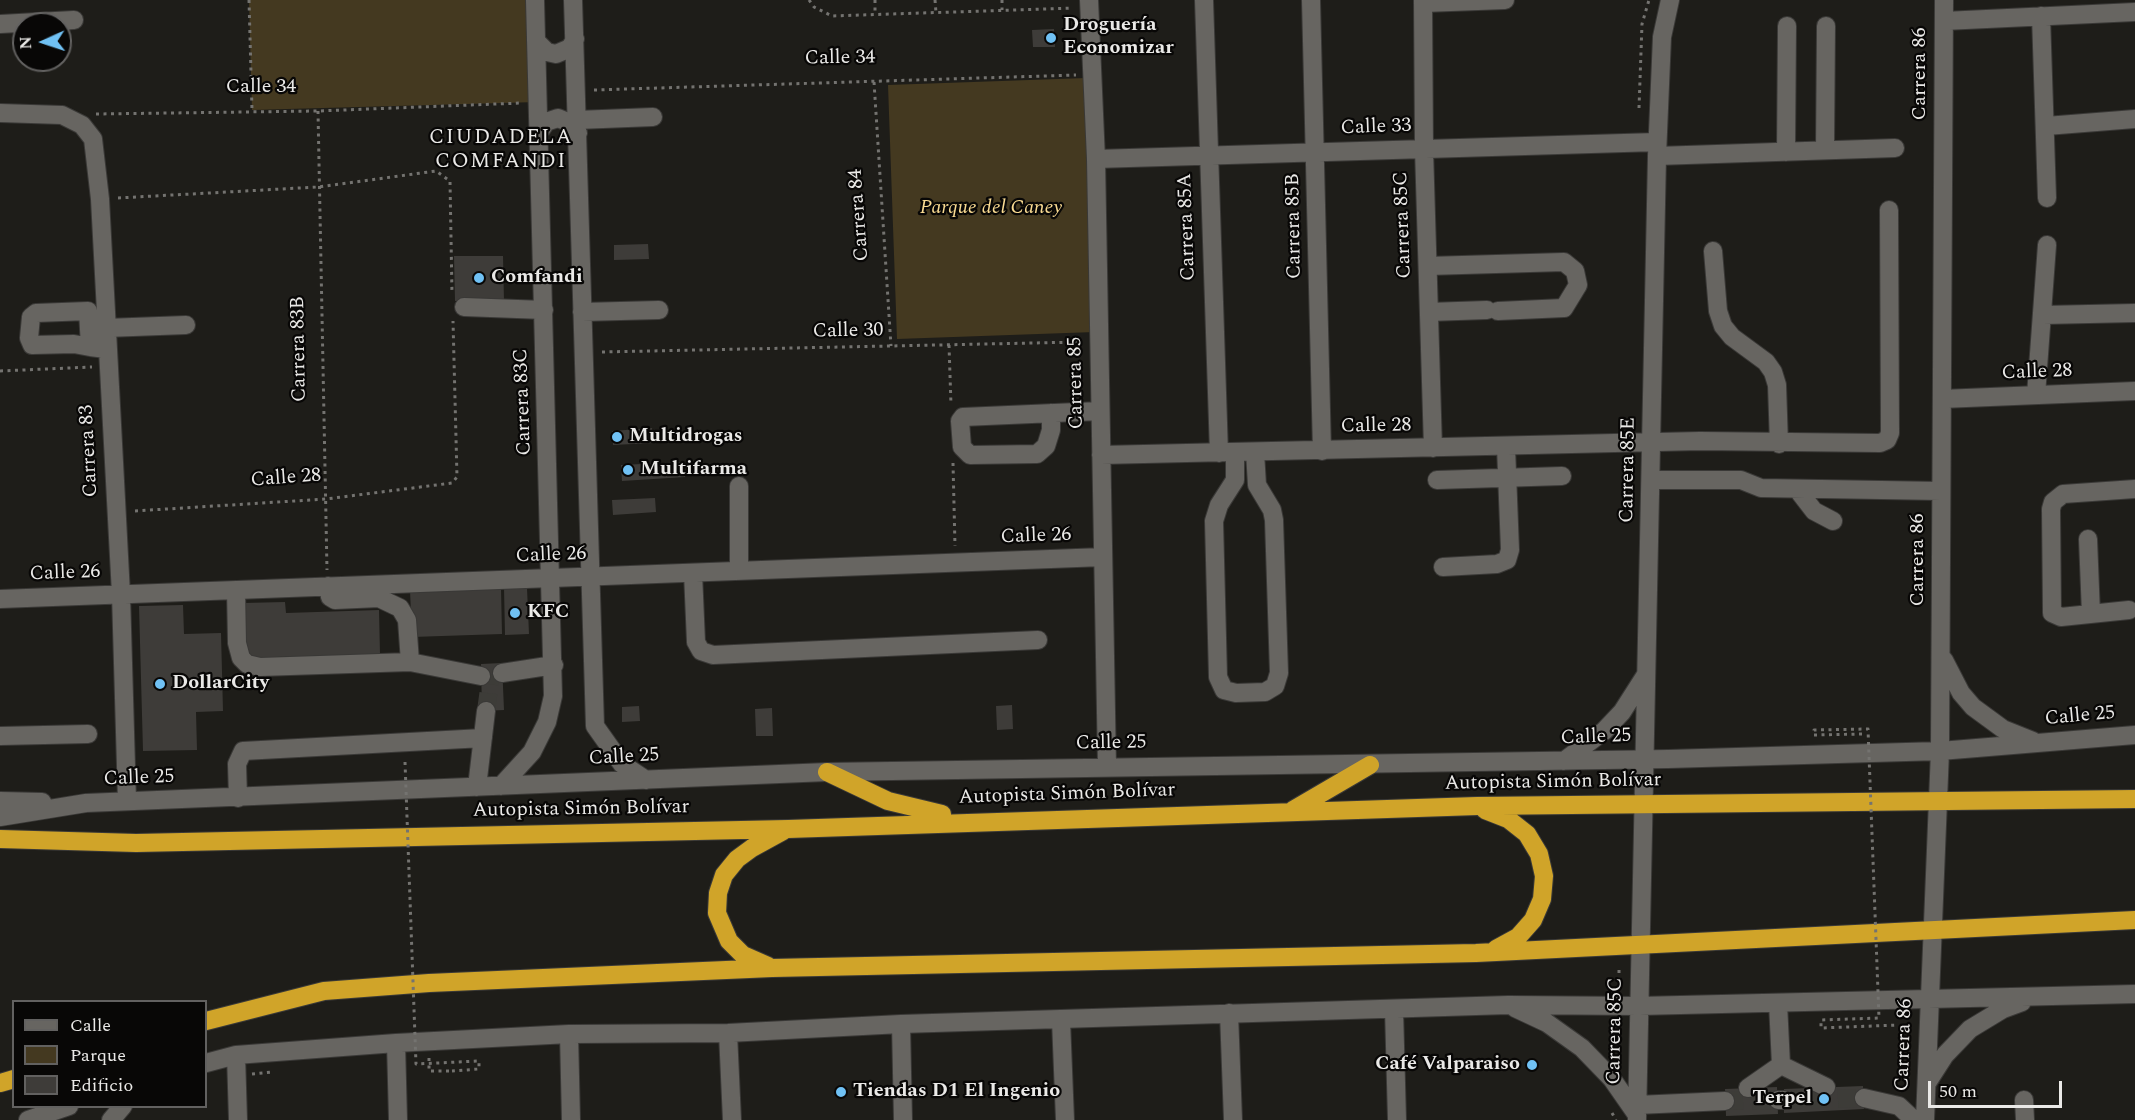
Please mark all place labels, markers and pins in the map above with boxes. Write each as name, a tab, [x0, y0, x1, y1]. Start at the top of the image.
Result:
place label: Droguería Economizar	[1063, 14, 1174, 61]
marker: Droguería Economizar	[1044, 31, 1058, 45]
place label: Comfandi	[491, 266, 583, 290]
marker: Comfandi	[472, 271, 486, 285]
place label: Multidrogas	[629, 425, 742, 449]
marker: Multidrogas	[610, 430, 624, 444]
place label: Multifarma	[640, 458, 747, 482]
marker: Multifarma	[621, 463, 635, 477]
place label: KFC	[527, 601, 569, 625]
marker: KFC	[508, 606, 522, 620]
place label: DollarCity	[172, 672, 269, 696]
marker: DollarCity	[153, 677, 167, 691]
place label: Café Valparaiso	[1375, 1053, 1520, 1077]
marker: Café Valparaiso	[1525, 1058, 1539, 1072]
place label: Tiendas D1 El Ingenio	[853, 1080, 1060, 1104]
marker: Tiendas D1 El Ingenio	[834, 1085, 848, 1099]
place label: Terpel	[1752, 1087, 1812, 1111]
marker: Terpel	[1817, 1092, 1831, 1106]

